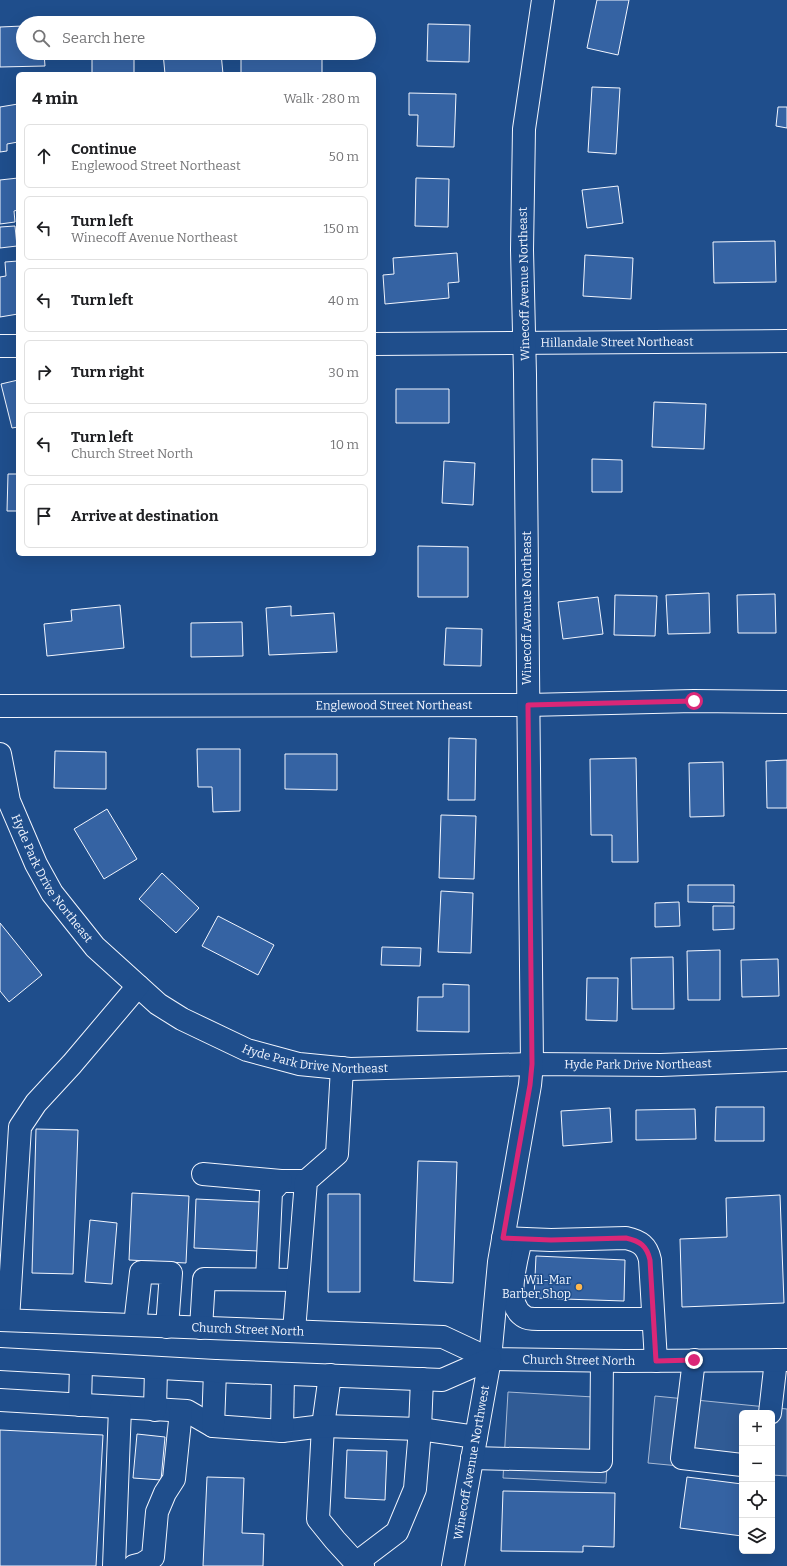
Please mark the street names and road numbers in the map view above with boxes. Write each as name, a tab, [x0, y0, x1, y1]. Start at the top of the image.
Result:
street label: Winecoff Avenue Northeast	[516, 206, 532, 361]
street label: Hillandale Street Northeast	[540, 335, 694, 350]
street label: Winecoff Avenue Northeast	[520, 530, 534, 685]
street label: Englewood Street Northeast	[316, 698, 473, 712]
street label: Hyde Park Drive Northeast	[9, 812, 96, 946]
street label: Hyde Park Drive Northeast	[240, 1042, 389, 1076]
street label: Hyde Park Drive Northeast	[564, 1056, 713, 1072]
street label: Church Street North	[191, 1320, 305, 1339]
street label: Church Street North	[522, 1352, 636, 1368]
street label: Winecoff Avenue Northwest	[451, 1384, 492, 1541]

